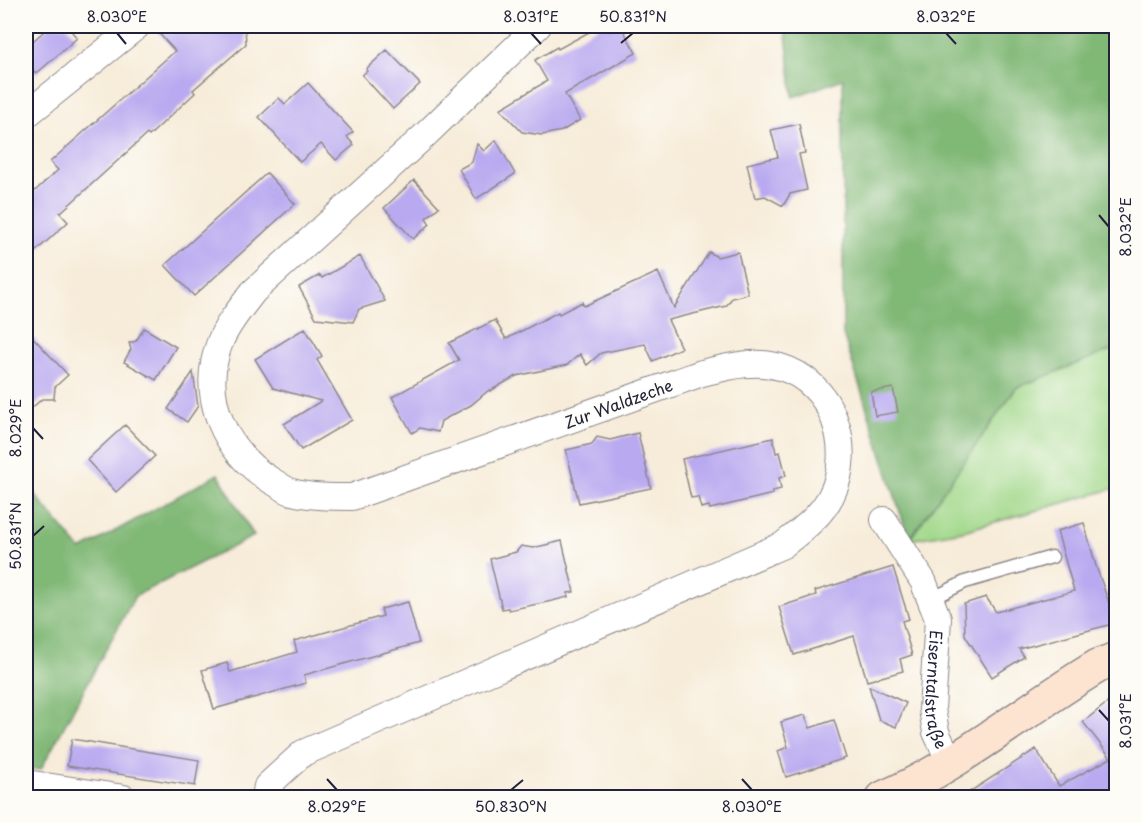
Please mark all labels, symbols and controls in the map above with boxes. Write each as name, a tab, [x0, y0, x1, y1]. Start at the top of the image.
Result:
text: 8.030°E	[87, 4, 147, 27]
text: 8.031°E	[503, 4, 559, 27]
text: 50.831°N	[599, 4, 667, 27]
text: 8.032°E	[916, 4, 976, 27]
text: 8.032°E	[1113, 197, 1136, 257]
street label: Zur Waldzeche	[560, 372, 676, 434]
text: 8.029°E	[3, 399, 26, 457]
text: 50.831°N	[3, 502, 26, 570]
street label: Eiserntalstraße	[920, 629, 954, 752]
text: 8.031°E	[1113, 693, 1136, 749]
text: 8.029°E	[308, 794, 366, 817]
text: 50.830°N	[475, 794, 547, 817]
text: 8.030°E	[722, 794, 782, 817]

